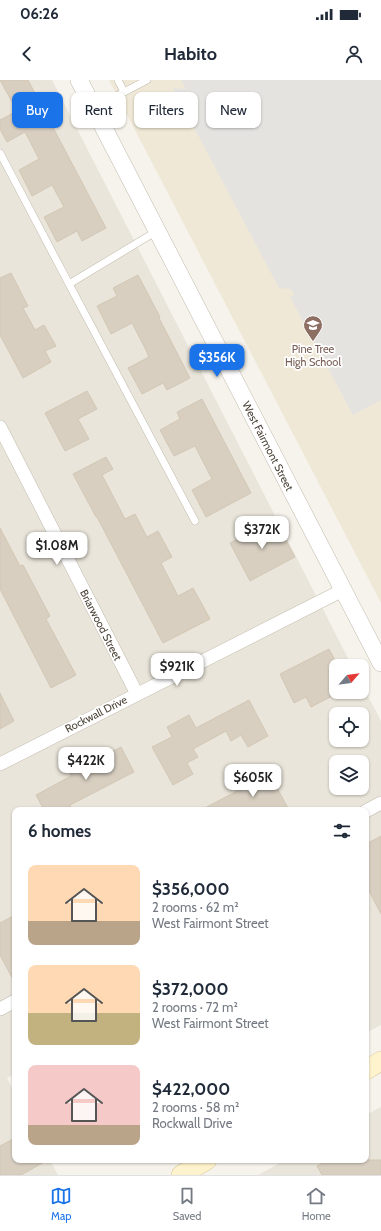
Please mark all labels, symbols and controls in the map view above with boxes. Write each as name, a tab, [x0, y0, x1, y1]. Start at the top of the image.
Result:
text: 06:26	[20, 5, 59, 23]
icon: back	[16, 43, 38, 65]
text: Habito	[164, 43, 217, 65]
icon: person	[343, 43, 365, 65]
chip: Buy	[12, 92, 63, 128]
chip: Rent	[71, 92, 126, 128]
chip: Filters	[134, 92, 198, 128]
chip: New	[206, 92, 261, 128]
school or university icon: Pine Tree High School	[302, 314, 324, 342]
place label: Pine Tree High School	[285, 342, 341, 369]
pin: $356K	[189, 344, 245, 378]
text: $356K	[199, 349, 236, 365]
street label: West Fairmont Street	[239, 399, 297, 493]
pin: $372K	[234, 516, 290, 550]
text: $372K	[244, 521, 280, 537]
pin: $1.08M	[24, 532, 90, 566]
text: $1.08M	[36, 537, 78, 553]
street label: Briarwood Street	[77, 587, 125, 663]
pin: $921K	[149, 653, 205, 687]
text: $921K	[160, 658, 194, 674]
north arrow	[329, 659, 369, 699]
map controls	[329, 659, 369, 795]
street label: Rockwall Drive	[63, 692, 130, 736]
button: locate	[329, 707, 369, 747]
pin: $422K	[58, 747, 114, 781]
text: $422K	[67, 752, 105, 768]
button: layers	[329, 755, 369, 795]
pin: $605K	[225, 764, 281, 798]
text: $605K	[233, 769, 273, 785]
icon: filters	[331, 820, 353, 842]
text: 6 homes	[28, 821, 91, 841]
text: $356,000	[152, 879, 230, 899]
icon: home	[60, 881, 108, 929]
text: 2 rooms · 62 m²	[152, 899, 239, 915]
text: West Fairmont Street	[152, 915, 269, 931]
text: $372,000	[152, 979, 228, 999]
icon: home	[60, 981, 108, 1029]
text: 2 rooms · 72 m²	[152, 999, 238, 1015]
text: West Fairmont Street	[152, 1015, 269, 1031]
text: $422,000	[152, 1079, 230, 1099]
icon: home	[60, 1081, 108, 1129]
text: 2 rooms · 58 m²	[152, 1099, 239, 1115]
text: Rockwall Drive	[152, 1115, 232, 1131]
tab: Map	[50, 1185, 72, 1223]
tab: Saved	[173, 1185, 201, 1223]
tab: Home	[302, 1185, 331, 1223]

